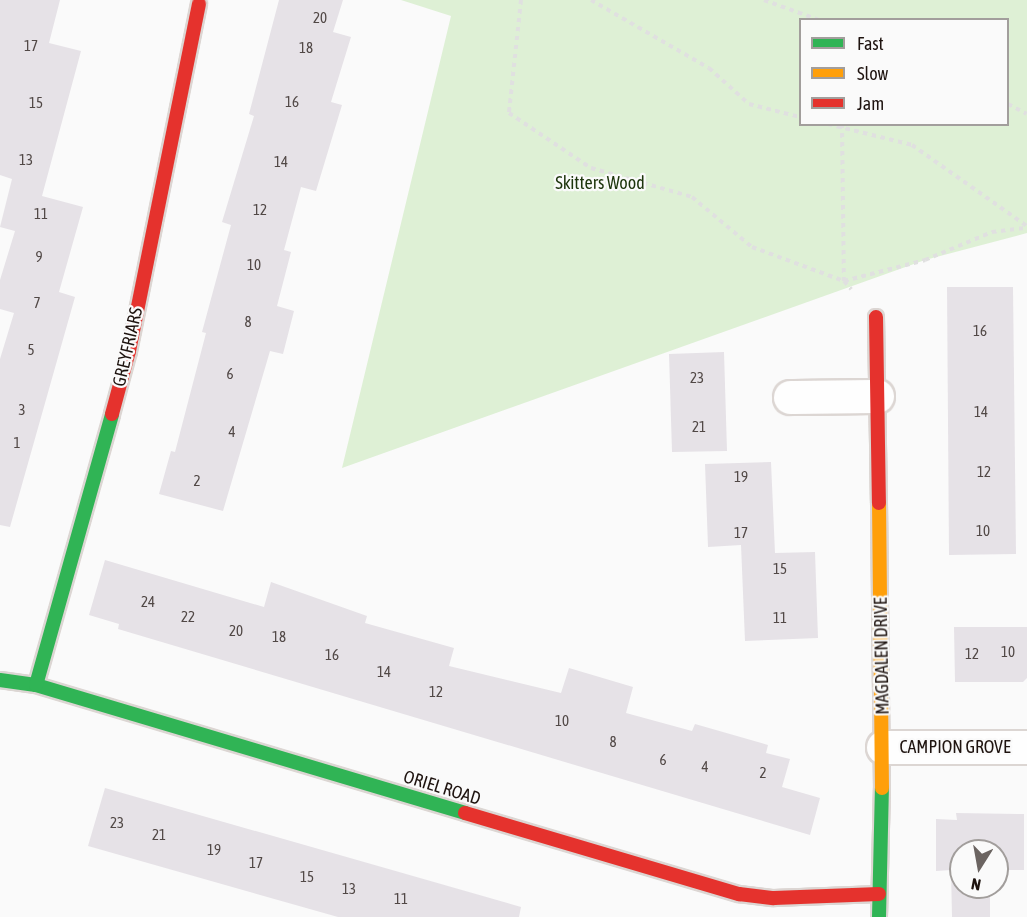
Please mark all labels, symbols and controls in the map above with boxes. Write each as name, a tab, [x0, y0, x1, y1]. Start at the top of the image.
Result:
house number: 20	[313, 9, 327, 27]
legend	[799, 18, 1009, 126]
text: Fast	[857, 33, 884, 54]
house number: 17	[24, 37, 38, 55]
house number: 18	[299, 39, 313, 57]
text: Slow	[857, 63, 888, 84]
house number: 16	[285, 93, 299, 111]
text: Jam	[857, 93, 884, 114]
house number: 15	[29, 94, 43, 112]
house number: 13	[19, 151, 33, 169]
house number: 14	[274, 153, 288, 171]
park label: Skitters Wood	[555, 172, 645, 194]
house number: 12	[253, 201, 267, 219]
house number: 11	[34, 205, 48, 223]
house number: 9	[35, 248, 43, 266]
house number: 10	[247, 256, 261, 274]
house number: 7	[33, 294, 41, 312]
street label: GREYFRIARS	[108, 305, 148, 389]
house number: 8	[244, 313, 252, 331]
house number: 16	[973, 322, 987, 340]
house number: 5	[27, 341, 35, 359]
house number: 6	[226, 365, 234, 383]
house number: 23	[690, 369, 704, 387]
house number: 3	[18, 401, 26, 419]
house number: 14	[974, 403, 988, 421]
house number: 21	[692, 418, 706, 436]
house number: 4	[228, 423, 236, 441]
house number: 1	[13, 434, 21, 452]
house number: 12	[977, 463, 991, 481]
house number: 19	[734, 468, 748, 486]
house number: 2	[193, 472, 201, 490]
house number: 10	[976, 522, 990, 540]
house number: 17	[734, 524, 748, 542]
house number: 15	[773, 560, 787, 578]
house number: 24	[141, 593, 155, 611]
street label: MAGDALEN DRIVE	[870, 597, 894, 715]
house number: 22	[181, 608, 195, 626]
house number: 11	[773, 609, 787, 627]
house number: 20	[229, 622, 243, 640]
house number: 18	[272, 628, 286, 646]
house number: 10	[1001, 643, 1015, 661]
house number: 12	[965, 645, 979, 663]
house number: 16	[325, 646, 339, 664]
house number: 14	[377, 663, 391, 681]
house number: 12	[429, 683, 443, 701]
house number: 10	[555, 712, 569, 730]
house number: 8	[609, 733, 617, 751]
street label: CAMPION GROVE	[899, 736, 1011, 758]
house number: 6	[659, 751, 667, 769]
house number: 4	[701, 758, 709, 776]
house number: 2	[759, 764, 767, 782]
street label: ORIEL ROAD	[401, 766, 483, 810]
house number: 23	[110, 814, 124, 832]
house number: 21	[152, 826, 166, 844]
north arrow	[949, 839, 1009, 899]
house number: 19	[207, 841, 221, 859]
house number: 17	[249, 854, 263, 872]
house number: 15	[300, 868, 314, 886]
text: N	[970, 875, 982, 894]
house number: 13	[342, 880, 356, 898]
house number: 11	[394, 890, 408, 908]

